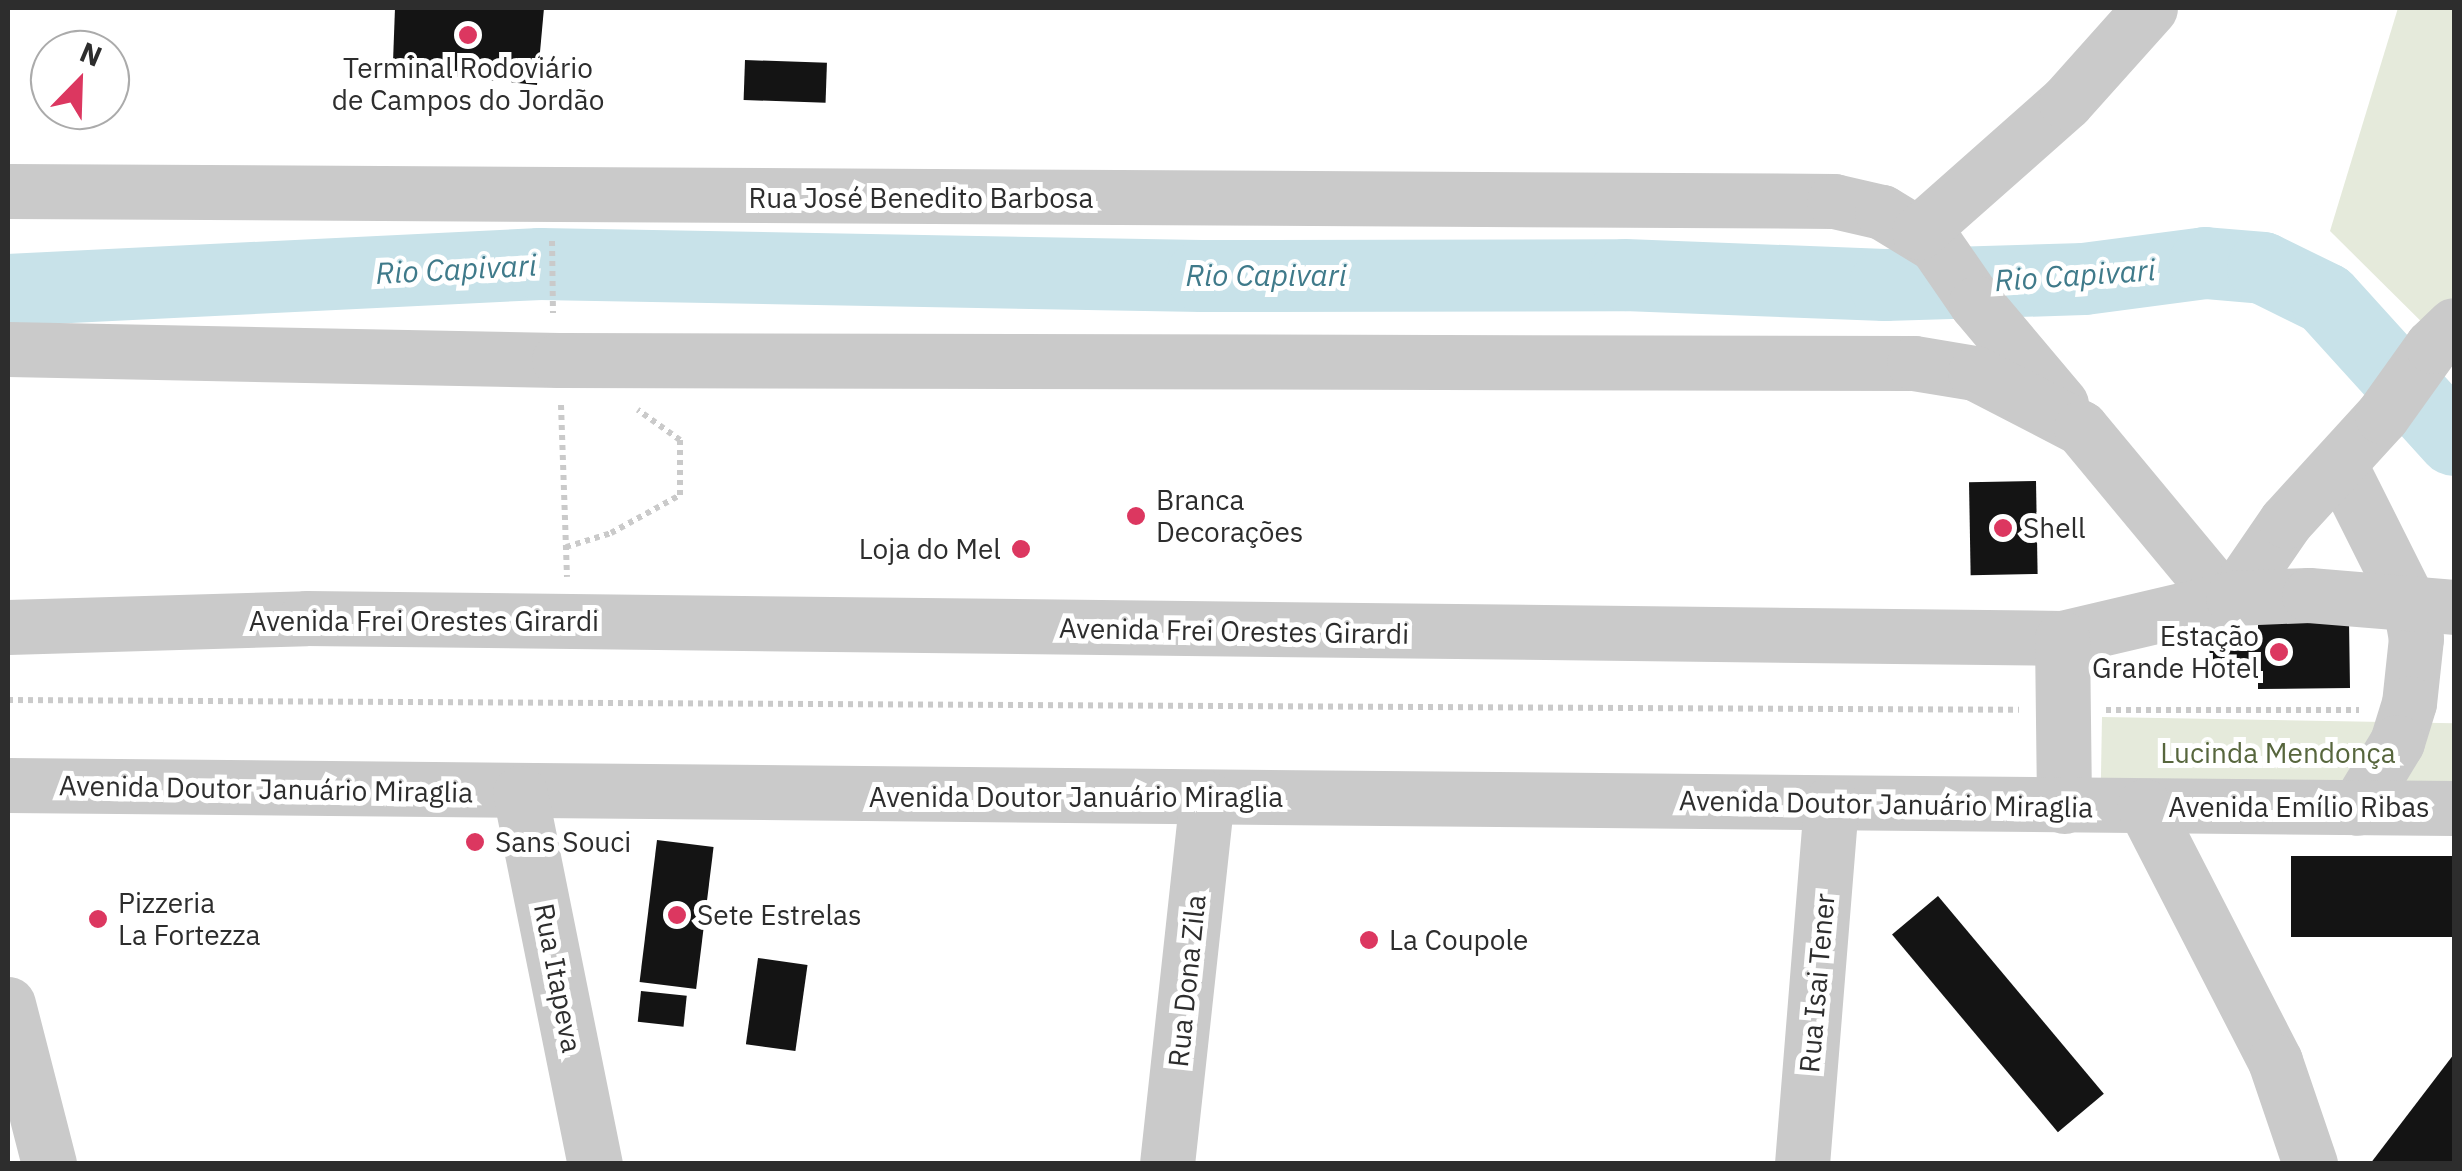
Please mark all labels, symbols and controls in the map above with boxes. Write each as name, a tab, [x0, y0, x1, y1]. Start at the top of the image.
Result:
marker: Terminal Rodoviário de Campos do Jordão	[457, 24, 479, 46]
north arrow	[30, 30, 130, 130]
text: N	[75, 33, 108, 75]
place label: Terminal Rodoviário de Campos do Jordão	[332, 51, 604, 117]
street label: Rua José Benedito Barbosa	[748, 181, 1094, 215]
water label: Rio Capivari	[375, 247, 537, 291]
water label: Rio Capivari	[1993, 251, 2157, 299]
water label: Rio Capivari	[1185, 257, 1347, 293]
place label: Branca Decorações	[1156, 483, 1303, 549]
marker: Branca Decorações	[1125, 505, 1147, 527]
place label: Shell	[2023, 511, 2086, 545]
marker: Shell	[1992, 517, 2014, 539]
place label: Loja do Mel	[859, 532, 1001, 566]
marker: Loja do Mel	[1010, 538, 1032, 560]
street label: Avenida Frei Orestes Girardi	[249, 604, 599, 638]
street label: Avenida Frei Orestes Girardi	[1059, 611, 1409, 651]
place label: Estação Grande Hotel	[2092, 619, 2259, 685]
marker: Estação Grande Hotel	[2268, 641, 2290, 663]
park label: Lucinda Mendonça	[2160, 736, 2396, 770]
street label: Avenida Doutor Januário Miraglia	[59, 769, 473, 809]
street label: Avenida Doutor Januário Miraglia	[869, 780, 1283, 814]
street label: Avenida Doutor Januário Miraglia	[1679, 784, 2093, 824]
street label: Avenida Emílio Ribas	[2168, 790, 2430, 824]
place label: Sans Souci	[495, 825, 631, 859]
marker: Sans Souci	[464, 831, 486, 853]
place label: Pizzeria La Fortezza	[118, 886, 260, 952]
street label: Rua Isai Tener	[1792, 892, 1842, 1074]
street label: Rua Dona Zila	[1161, 893, 1213, 1069]
place label: Sete Estrelas	[697, 898, 862, 932]
street label: Rua Itapeva	[527, 901, 589, 1055]
marker: Sete Estrelas	[666, 904, 688, 926]
marker: Pizzeria La Fortezza	[87, 908, 109, 930]
place label: La Coupole	[1389, 923, 1528, 957]
marker: La Coupole	[1358, 929, 1380, 951]

